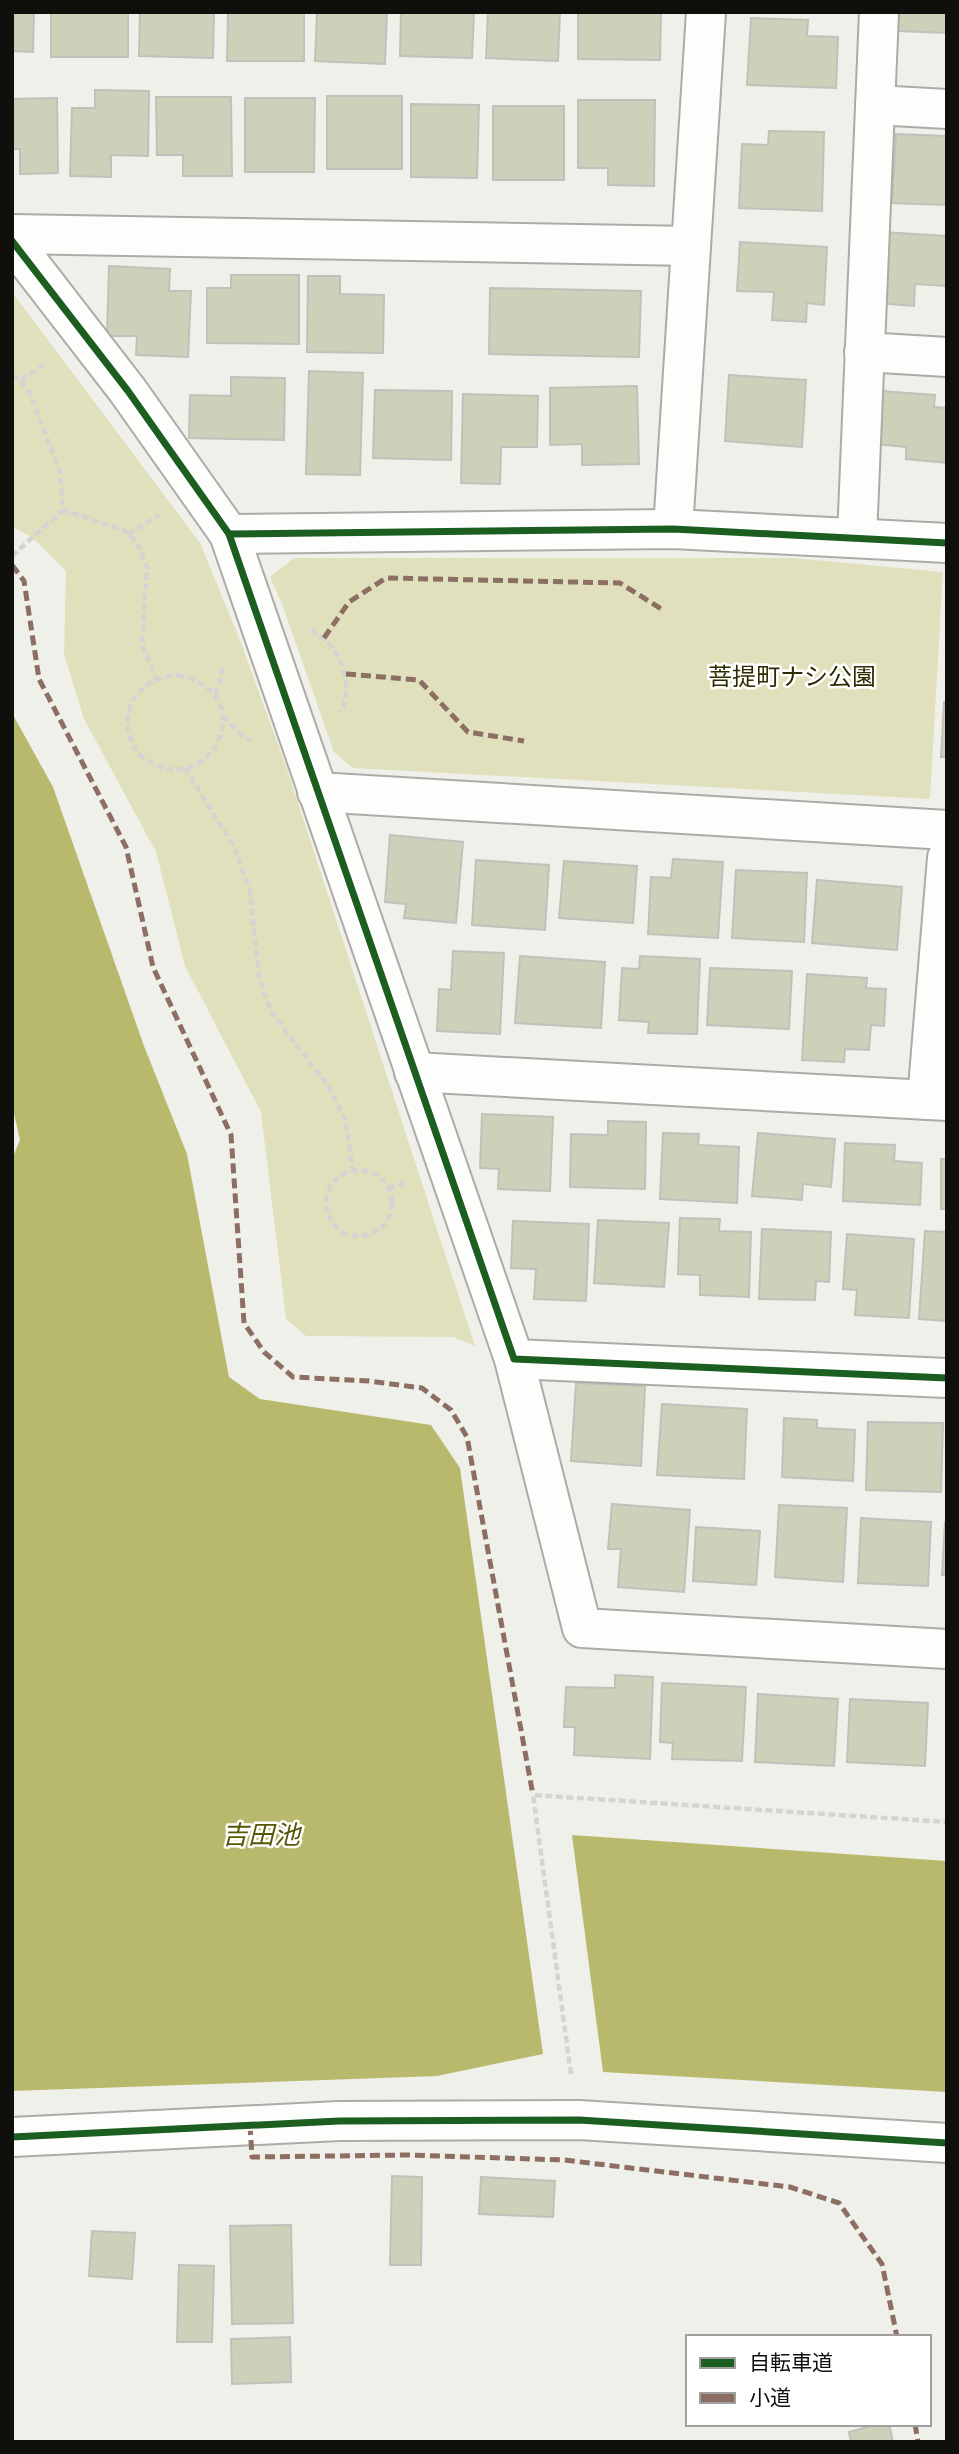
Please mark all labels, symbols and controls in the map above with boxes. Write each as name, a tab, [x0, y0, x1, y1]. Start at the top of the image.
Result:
park label: 菩提町ナシ公園	[708, 661, 876, 690]
water label: 吉田池	[222, 1818, 303, 1849]
legend	[686, 2335, 931, 2426]
text: 自転車道	[749, 2349, 833, 2374]
text: 小道	[749, 2384, 791, 2409]

